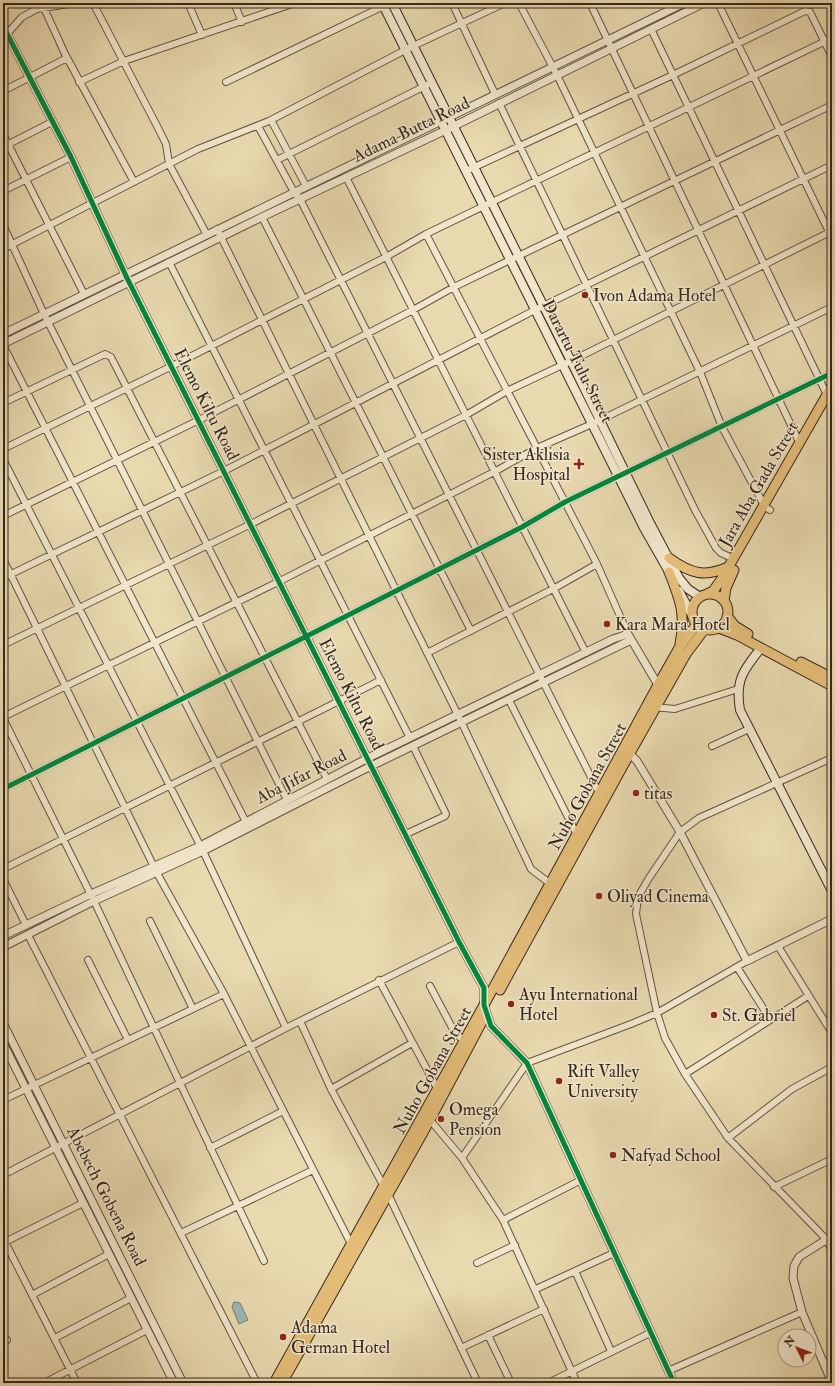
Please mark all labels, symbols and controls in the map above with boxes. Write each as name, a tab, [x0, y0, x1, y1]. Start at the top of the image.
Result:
street label: Adama Butta Road	[349, 92, 473, 167]
place label: Ivon Adama Hotel	[593, 285, 717, 306]
marker: Ivon Adama Hotel	[580, 290, 590, 300]
street label: Darartu Tulu Street	[537, 296, 618, 427]
street label: Elemo Kiltu Road	[169, 345, 244, 464]
street label: Jara Aba Gada Street	[714, 417, 804, 552]
place label: Sister Aklisia Hospital	[483, 444, 571, 486]
marker: Sister Aklisia Hospital	[573, 458, 585, 470]
place label: Kara Mara Hotel	[615, 614, 731, 635]
marker: Kara Mara Hotel	[602, 619, 612, 629]
street label: Elemo Kiltu Road	[314, 635, 389, 754]
street label: Nuho Gobana Street	[544, 718, 631, 854]
street label: Aba Jifar Road	[251, 744, 351, 810]
place label: titas	[644, 783, 672, 804]
marker: titas	[631, 788, 641, 798]
place label: Oliyad Cinema	[607, 886, 710, 908]
marker: Oliyad Cinema	[594, 891, 604, 901]
place label: Ayu International Hotel	[518, 984, 638, 1025]
marker: Ayu International Hotel	[506, 999, 516, 1009]
street label: Nuho Gobana Street	[389, 1002, 476, 1138]
place label: St. Gabriel	[722, 1005, 796, 1026]
marker: St. Gabriel	[709, 1010, 719, 1020]
place label: Rift Valley University	[567, 1061, 640, 1103]
marker: Rift Valley University	[554, 1076, 564, 1086]
place label: Omega Pension	[449, 1099, 502, 1140]
marker: Omega Pension	[436, 1114, 446, 1124]
street label: Abebech Gobena Road	[62, 1122, 151, 1270]
place label: Nafyad School	[621, 1145, 721, 1167]
marker: Nafyad School	[608, 1150, 618, 1160]
place label: Adama German Hotel	[290, 1317, 391, 1358]
north arrow	[777, 1328, 817, 1368]
marker: Adama German Hotel	[278, 1332, 288, 1342]
text: N	[781, 1333, 799, 1350]

